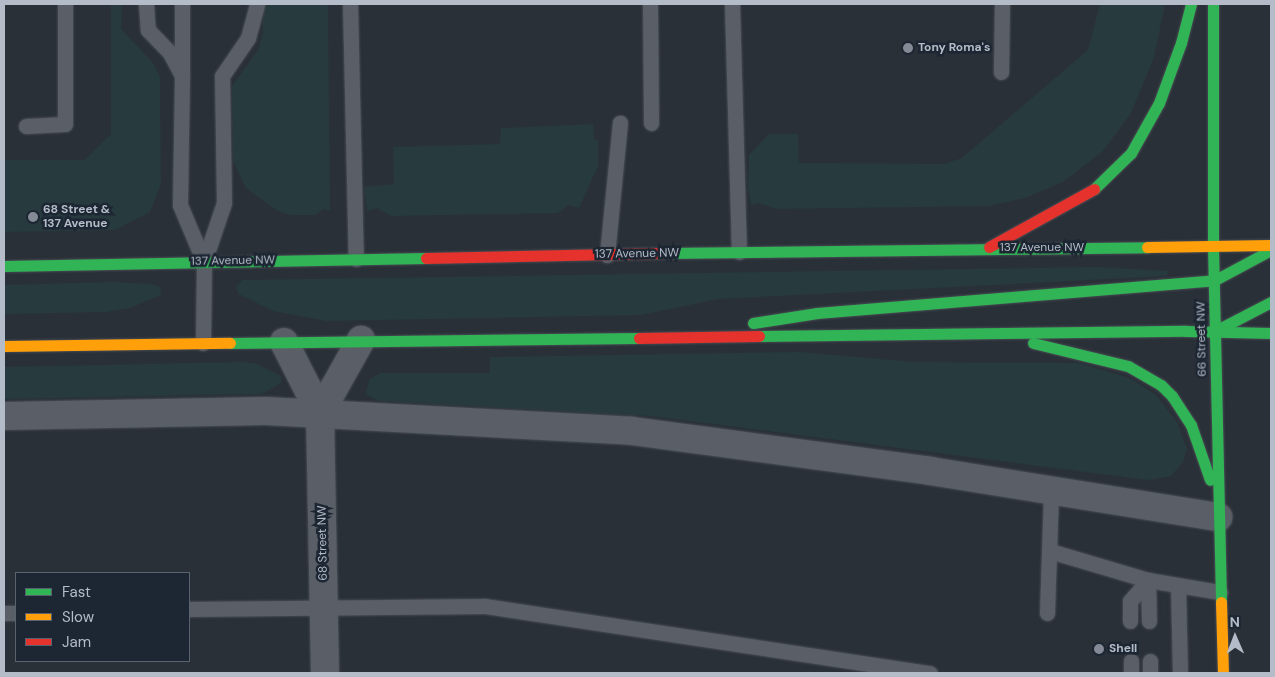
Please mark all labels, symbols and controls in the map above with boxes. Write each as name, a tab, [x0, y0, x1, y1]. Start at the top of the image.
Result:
place label: Tony Roma's	[918, 41, 990, 55]
marker: Tony Roma's	[902, 42, 914, 54]
place label: 68 Street & 137 Avenue	[43, 203, 110, 231]
marker: 68 Street & 137 Avenue	[27, 211, 39, 223]
street label: 137 Avenue NW	[1000, 241, 1084, 255]
street label: 137 Avenue NW	[595, 246, 679, 262]
street label: 137 Avenue NW	[191, 253, 275, 269]
street label: 66 Street NW	[1194, 301, 1210, 377]
street label: 68 Street NW	[315, 505, 331, 581]
legend	[15, 572, 190, 662]
text: Fast	[62, 582, 91, 602]
text: Slow	[62, 607, 94, 627]
north arrow	[1210, 612, 1260, 662]
text: N	[1229, 613, 1240, 631]
text: Jam	[62, 632, 91, 652]
place label: Shell	[1109, 642, 1137, 656]
marker: Shell	[1093, 643, 1105, 655]

